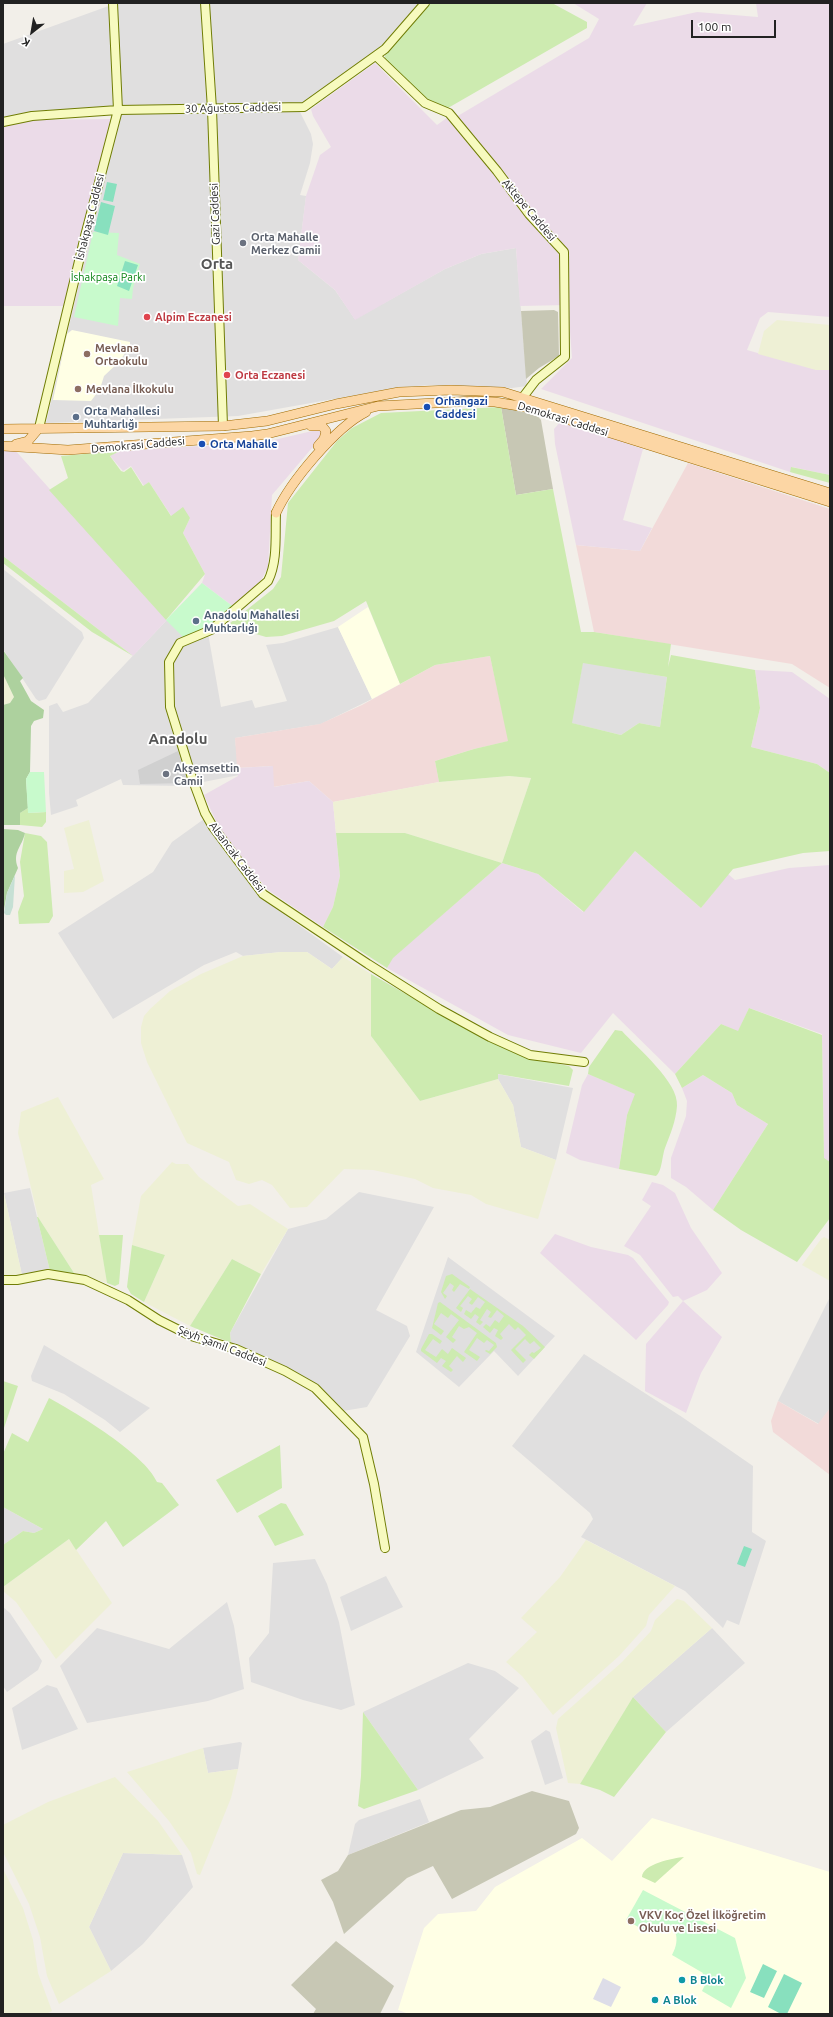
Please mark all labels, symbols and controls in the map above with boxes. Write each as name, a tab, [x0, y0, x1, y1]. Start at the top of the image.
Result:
north arrow	[12, 12, 52, 52]
scale bar	[693, 12, 778, 38]
text: 100 m	[698, 20, 731, 33]
text: K	[20, 35, 32, 49]
street label: 30 Ağustos Caddesi	[185, 101, 281, 115]
street label: İshakpaşa Caddesi	[73, 172, 107, 262]
street label: Aktepe Caddesi	[499, 176, 559, 244]
street label: Gazi Caddesi	[207, 183, 223, 245]
place label: Orta Mahalle Merkez Camii	[251, 230, 320, 256]
marker: Orta Mahalle Merkez Camii	[238, 238, 248, 248]
district label: Orta	[201, 255, 233, 273]
park label: İshakpaşa Parkı	[71, 270, 145, 284]
place label: Alpim Eczanesi	[155, 310, 232, 324]
marker: Alpim Eczanesi	[142, 312, 152, 322]
place label: Mevlana Ortaokulu	[95, 341, 148, 367]
marker: Mevlana Ortaokulu	[82, 349, 92, 359]
place label: Orta Eczanesi	[235, 368, 305, 382]
marker: Orta Eczanesi	[222, 370, 232, 380]
place label: Mevlana İlkokulu	[86, 382, 174, 396]
marker: Mevlana İlkokulu	[73, 384, 83, 394]
place label: Orhangazi Caddesi	[435, 394, 488, 420]
street label: Demokrasi Caddesi	[516, 399, 610, 439]
marker: Orhangazi Caddesi	[422, 402, 432, 412]
place label: Orta Mahallesi Muhtarlığı	[84, 404, 160, 430]
marker: Orta Mahallesi Muhtarlığı	[71, 412, 81, 422]
street label: Demokrasi Caddesi	[91, 434, 185, 456]
place label: Orta Mahalle	[210, 437, 278, 451]
marker: Orta Mahalle	[197, 439, 207, 449]
place label: Anadolu Mahallesi Muhtarlığı	[204, 608, 299, 634]
marker: Anadolu Mahallesi Muhtarlığı	[191, 616, 201, 626]
district label: Anadolu	[149, 730, 207, 748]
place label: Akşemsettin Camii	[174, 761, 239, 787]
marker: Akşemsettin Camii	[161, 769, 171, 779]
street label: Alsancak Caddesi	[206, 819, 268, 895]
street label: Şeyh Şamil Caddesi	[176, 1323, 268, 1369]
place label: VKV Koç Özel İlköğretim Okulu ve Lisesi	[639, 1908, 766, 1934]
marker: VKV Koç Özel İlköğretim Okulu ve Lisesi	[626, 1916, 636, 1926]
place label: B Blok	[690, 1973, 723, 1987]
marker: B Blok	[677, 1975, 687, 1985]
place label: A Blok	[663, 1993, 697, 2007]
marker: A Blok	[650, 1995, 660, 2005]

